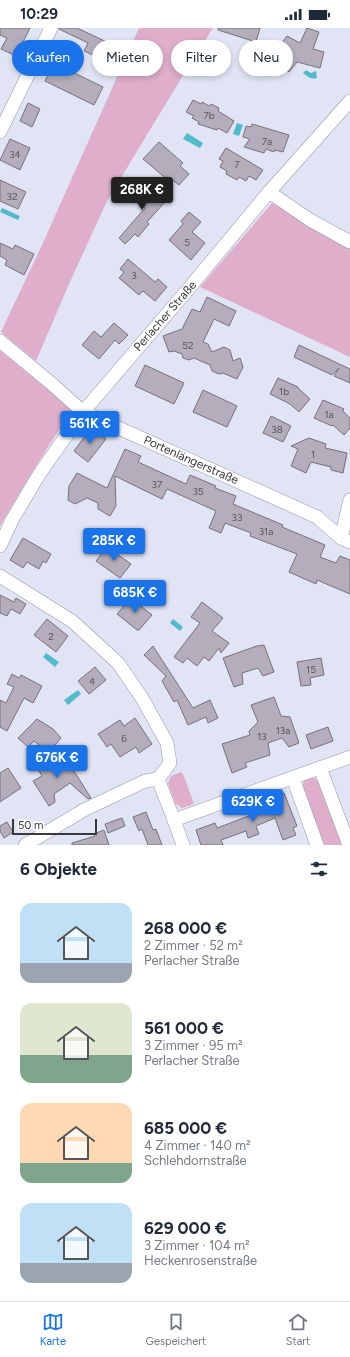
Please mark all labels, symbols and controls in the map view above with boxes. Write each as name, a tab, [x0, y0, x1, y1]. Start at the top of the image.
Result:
text: 10:29	[20, 5, 58, 23]
chip: Kaufen	[12, 40, 84, 76]
chip: Mieten	[92, 40, 163, 76]
chip: Filter	[171, 40, 231, 76]
chip: Neu	[239, 40, 293, 76]
house number: 7b	[203, 109, 215, 122]
house number: 7a	[262, 135, 272, 148]
house number: 34	[9, 148, 21, 161]
house number: 7	[234, 158, 240, 171]
pin: 268K €	[109, 177, 175, 211]
text: 268K €	[120, 182, 164, 197]
house number: 32	[6, 190, 18, 203]
house number: 5	[184, 236, 190, 249]
house number: 3	[131, 269, 137, 282]
street label: Perlacher Straße	[131, 278, 200, 354]
house number: 52	[182, 339, 194, 352]
house number: 1b	[279, 385, 289, 398]
house number: 1a	[324, 408, 334, 421]
pin: 561K €	[57, 411, 123, 445]
text: 561K €	[69, 416, 111, 431]
house number: 38	[271, 423, 283, 436]
street label: Portenlängerstraße	[141, 433, 241, 487]
house number: 1	[311, 448, 315, 461]
house number: 37	[152, 478, 163, 491]
house number: 35	[192, 485, 204, 498]
house number: 33	[232, 511, 242, 524]
house number: 31a	[259, 525, 273, 538]
pin: 285K €	[81, 528, 147, 562]
text: 285K €	[92, 533, 136, 548]
pin: 685K €	[102, 580, 168, 614]
text: 685K €	[113, 585, 157, 600]
house number: 2	[48, 630, 54, 643]
house number: 15	[306, 663, 316, 676]
house number: 4	[89, 675, 95, 688]
house number: 13a	[276, 724, 290, 737]
house number: 13	[257, 730, 267, 743]
house number: 6	[121, 732, 127, 745]
pin: 676K €	[24, 745, 90, 779]
text: 676K €	[35, 750, 79, 765]
pin: 629K €	[220, 789, 286, 823]
text: 629K €	[231, 794, 275, 809]
scale bar	[12, 817, 97, 836]
text: 50 m	[18, 819, 43, 832]
icon: filters	[308, 858, 330, 880]
text: 6 Objekte	[20, 859, 97, 879]
text: 268 000 €	[144, 918, 227, 938]
icon: home	[52, 919, 100, 967]
text: 2 Zimmer · 52 m²	[144, 938, 243, 953]
text: Perlacher Straße	[144, 953, 240, 968]
text: 561 000 €	[144, 1018, 224, 1038]
icon: home	[52, 1019, 100, 1067]
text: 3 Zimmer · 95 m²	[144, 1038, 243, 1053]
text: Perlacher Straße	[144, 1053, 240, 1068]
text: 685 000 €	[144, 1118, 227, 1138]
icon: home	[52, 1119, 100, 1167]
text: 4 Zimmer · 140 m²	[144, 1138, 251, 1153]
text: Schlehdornstraße	[144, 1153, 247, 1168]
text: 629 000 €	[144, 1218, 227, 1238]
icon: home	[52, 1219, 100, 1267]
text: 3 Zimmer · 104 m²	[144, 1238, 250, 1253]
text: Heckenrosenstraße	[144, 1253, 257, 1268]
tab: Karte	[40, 1311, 66, 1348]
tab: Gespeichert	[146, 1311, 206, 1348]
tab: Start	[286, 1311, 310, 1348]

